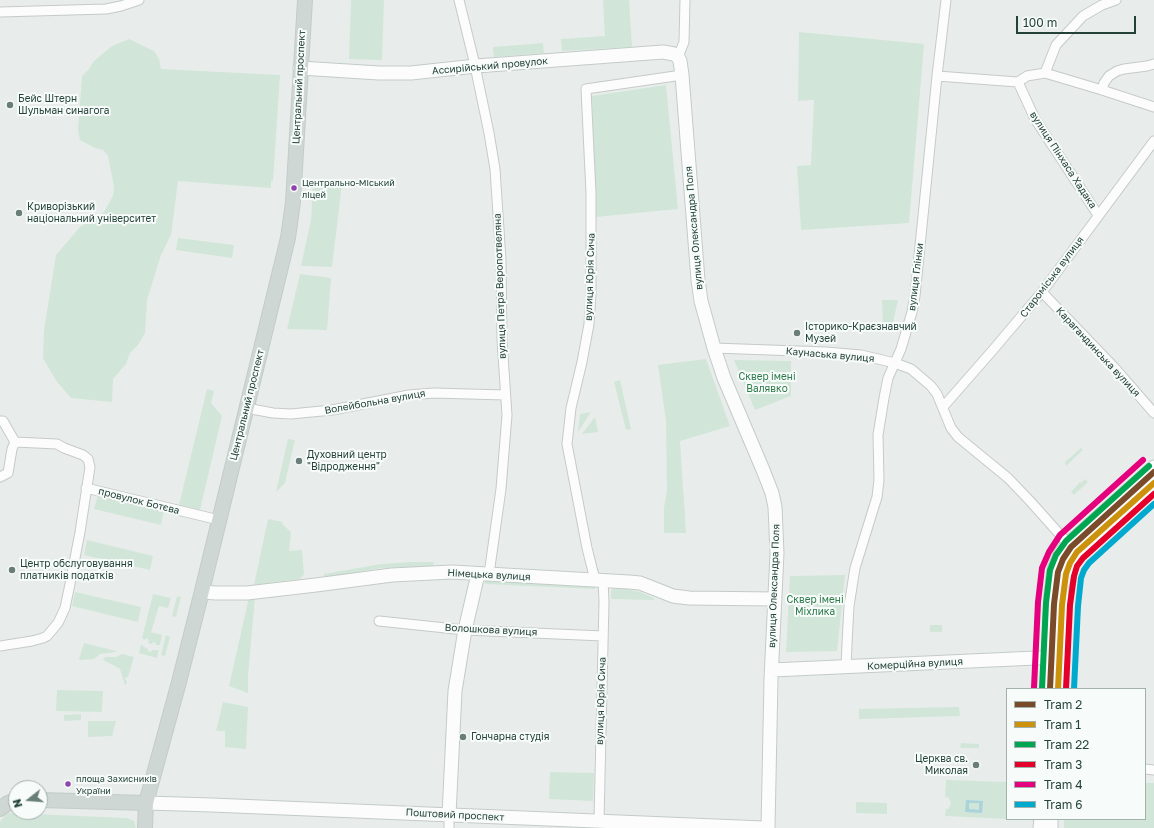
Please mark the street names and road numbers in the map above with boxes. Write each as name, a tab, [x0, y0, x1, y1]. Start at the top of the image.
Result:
street label: Центральний проспект	[290, 30, 308, 144]
street label: Ассирійський провулок	[432, 55, 548, 77]
street label: вулиця Пінхаса Хадака	[1027, 109, 1099, 211]
street label: вулиця Олександра Поля	[683, 166, 705, 290]
street label: вулиця Петра Веропотвеляна	[491, 213, 509, 359]
street label: вулиця Юрія Сича	[582, 233, 598, 321]
street label: Староміська вулиця	[1018, 234, 1086, 320]
street label: вулиця Глінки	[906, 242, 926, 312]
street label: Карагандинська вулиця	[1053, 305, 1143, 399]
street label: Каунаська вулиця	[785, 345, 875, 365]
street label: Центральний проспект	[227, 348, 267, 462]
street label: Волейбольна вулиця	[324, 387, 426, 417]
street label: провулок Ботєва	[97, 485, 181, 517]
street label: вулиця Олександра Поля	[766, 524, 782, 648]
street label: Німецька вулиця	[447, 567, 531, 583]
street label: Волошкова вулиця	[444, 622, 538, 638]
street label: Комерційна вулиця	[867, 655, 963, 673]
street label: вулиця Юрія Сича	[593, 657, 609, 745]
street label: Поштовий проспект	[405, 806, 505, 824]

